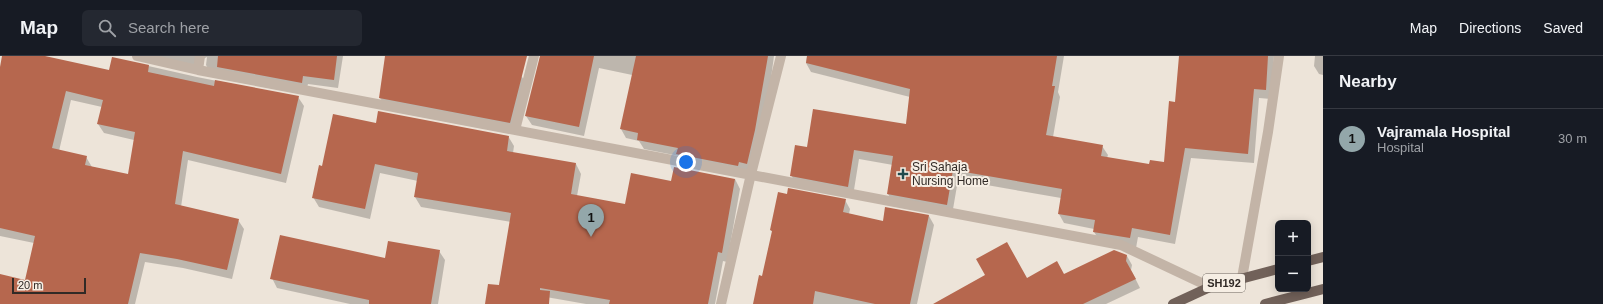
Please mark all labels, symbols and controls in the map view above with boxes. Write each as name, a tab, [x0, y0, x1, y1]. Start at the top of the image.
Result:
search box	[82, 10, 362, 46]
text: Map	[20, 17, 58, 38]
icon: search	[96, 17, 118, 39]
text: Search here	[128, 19, 210, 36]
text: Map	[1410, 20, 1437, 36]
text: Directions	[1459, 20, 1521, 36]
text: Saved	[1543, 20, 1583, 36]
text: Nearby	[1339, 72, 1397, 91]
text: Vajramala Hospital	[1377, 123, 1510, 140]
text: 1	[1348, 131, 1356, 146]
text: 30 m	[1558, 131, 1587, 146]
text: Hospital	[1377, 140, 1424, 155]
your location	[676, 152, 696, 172]
place label: Sri Sahaja Nursing Home	[912, 160, 989, 188]
marker: Sri Sahaja Nursing Home	[897, 168, 909, 180]
pin: 1	[578, 204, 604, 237]
map controls	[1275, 220, 1311, 292]
button: +	[1275, 220, 1311, 256]
button: −	[1275, 256, 1311, 292]
road number: SH192	[1203, 274, 1245, 292]
scale bar	[12, 276, 86, 295]
text: 20 m	[18, 279, 42, 291]

